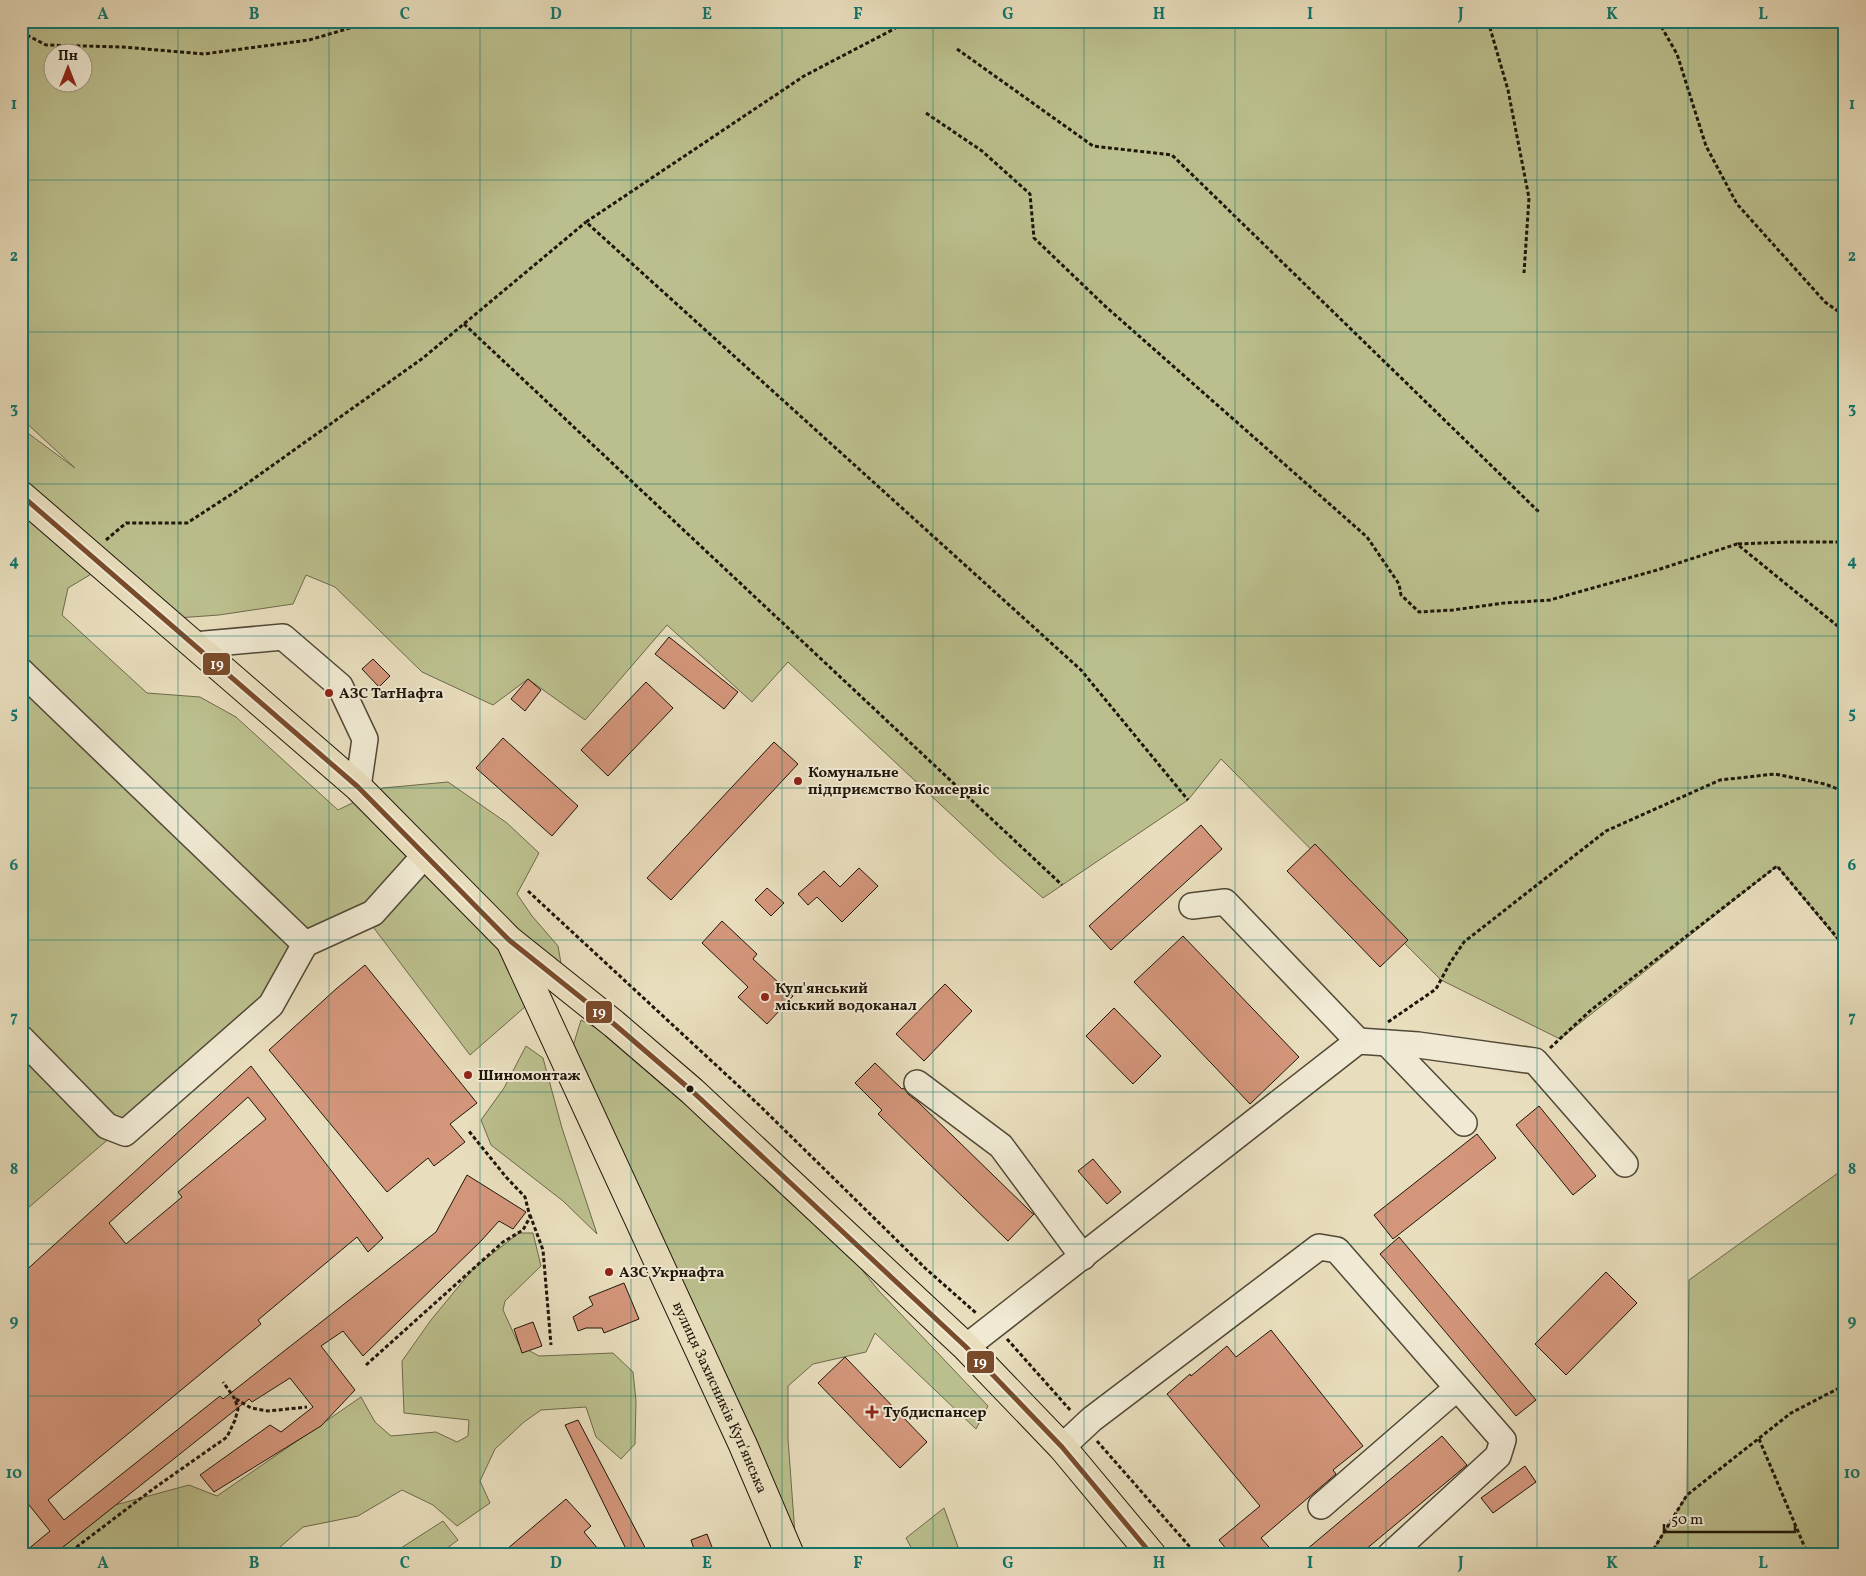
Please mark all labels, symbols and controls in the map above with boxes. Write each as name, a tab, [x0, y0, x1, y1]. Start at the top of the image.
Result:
text: A	[97, 4, 109, 26]
text: B	[249, 4, 260, 26]
text: C	[400, 4, 410, 26]
text: D	[550, 4, 562, 26]
text: E	[702, 4, 712, 26]
text: F	[853, 4, 863, 26]
text: G	[1002, 4, 1014, 26]
text: H	[1153, 4, 1165, 26]
text: I	[1307, 4, 1313, 26]
text: J	[1457, 4, 1464, 26]
text: K	[1606, 4, 1618, 26]
text: L	[1758, 4, 1768, 26]
north arrow	[42, 42, 92, 92]
text: Пн	[58, 47, 78, 66]
text: 1	[11, 94, 17, 116]
text: 1	[1849, 94, 1855, 116]
text: 2	[10, 246, 18, 268]
text: 2	[1848, 246, 1856, 268]
text: 3	[10, 398, 18, 420]
text: 3	[1848, 398, 1856, 420]
text: 4	[9, 551, 19, 573]
text: 4	[1847, 551, 1857, 573]
line badge: 19	[202, 652, 231, 676]
text: 19	[210, 656, 224, 675]
place label: АЗС ТатНафта	[339, 684, 443, 705]
marker: АЗС ТатНафта	[323, 687, 335, 699]
text: 5	[10, 703, 18, 725]
text: 5	[1848, 703, 1856, 725]
place label: Комунальне пiдприємство Комсервiс	[808, 763, 990, 801]
marker: Комунальне пiдприємство Комсервiс	[792, 775, 804, 787]
text: 6	[10, 855, 19, 877]
text: 6	[1848, 855, 1857, 877]
place label: Куп'янський міський водоканал	[775, 979, 917, 1017]
marker: Куп'янський міський водоканал	[759, 991, 771, 1003]
line badge: 19	[585, 1000, 613, 1024]
text: 19	[592, 1004, 606, 1023]
text: 7	[10, 1007, 18, 1029]
text: 7	[1848, 1007, 1856, 1029]
place label: Шиномонтаж	[478, 1066, 581, 1087]
marker: Шиномонтаж	[462, 1069, 474, 1081]
unlabelled marker	[685, 1084, 695, 1094]
text: 8	[10, 1159, 18, 1181]
text: 8	[1848, 1159, 1856, 1181]
place label: АЗС Укрнафта	[619, 1263, 725, 1284]
marker: АЗС Укрнафта	[603, 1266, 615, 1278]
street label: вулиця Захисників Куп'янська	[666, 1299, 771, 1497]
text: 9	[10, 1311, 19, 1333]
text: 9	[1848, 1311, 1857, 1333]
line badge: 19	[966, 1350, 995, 1374]
text: 19	[973, 1354, 987, 1373]
place label: Тубдиспансер	[883, 1403, 987, 1424]
marker: Тубдиспансер	[865, 1405, 879, 1419]
text: 10	[6, 1463, 22, 1485]
text: 10	[1844, 1463, 1860, 1485]
scale bar	[1664, 1501, 1795, 1533]
text: 50 m	[1671, 1510, 1703, 1531]
text: A	[97, 1553, 109, 1575]
text: B	[249, 1553, 260, 1575]
text: C	[400, 1553, 410, 1575]
text: D	[550, 1553, 562, 1575]
text: E	[702, 1553, 712, 1575]
text: F	[853, 1553, 863, 1575]
text: G	[1002, 1553, 1014, 1575]
text: H	[1153, 1553, 1165, 1575]
text: I	[1307, 1553, 1313, 1575]
text: J	[1457, 1553, 1464, 1575]
text: K	[1606, 1553, 1618, 1575]
text: L	[1758, 1553, 1768, 1575]

